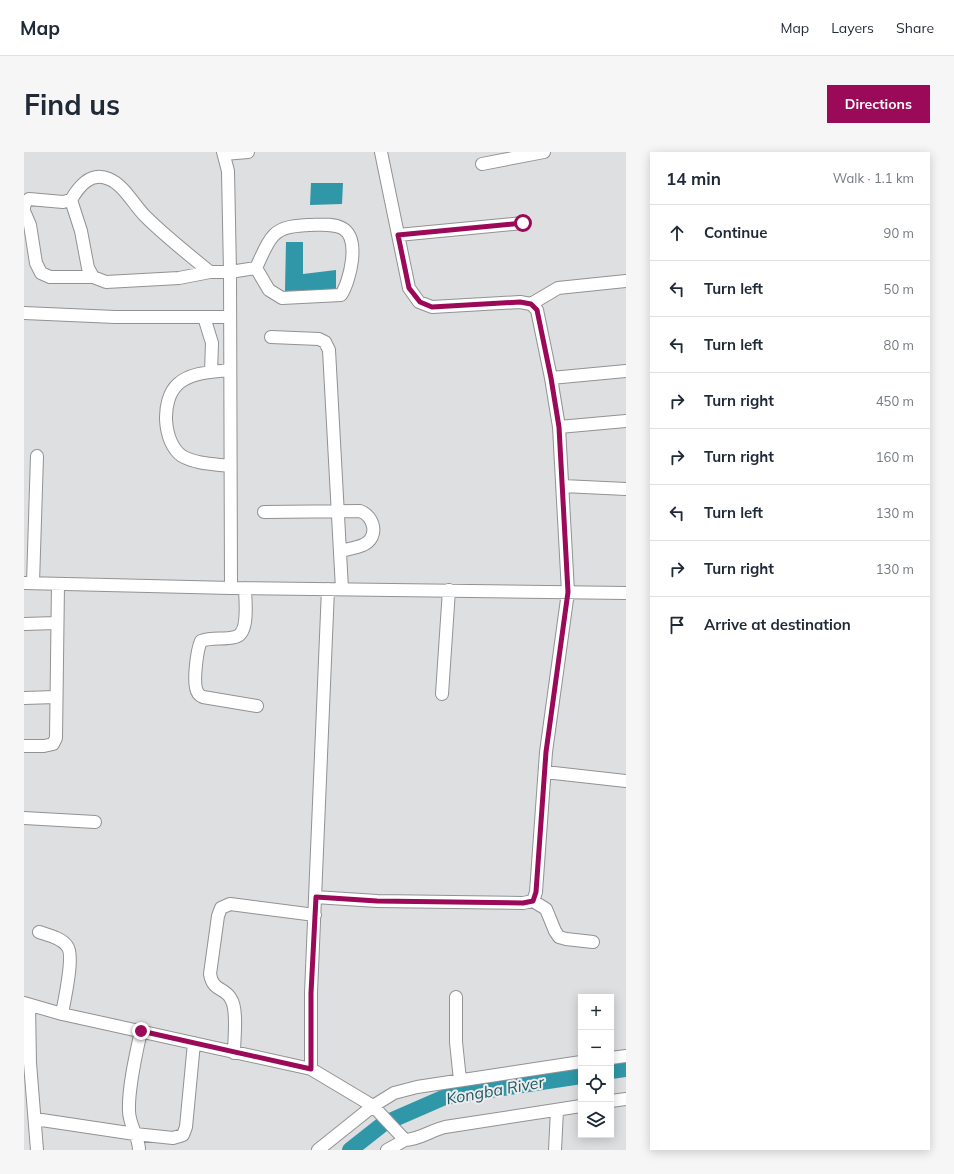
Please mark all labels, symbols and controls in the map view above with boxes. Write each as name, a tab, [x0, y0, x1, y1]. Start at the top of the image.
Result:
text: Map	[20, 16, 60, 40]
text: Map	[780, 19, 809, 37]
text: Layers	[831, 19, 874, 37]
text: Share	[896, 19, 934, 37]
button: Directions	[827, 85, 930, 123]
text: Find us	[24, 87, 120, 122]
text: 14 min	[666, 168, 721, 189]
text: Walk · 1.1 km	[833, 170, 914, 186]
route start	[514, 214, 532, 232]
icon: ahead	[666, 222, 688, 244]
text: Continue	[704, 223, 767, 242]
text: 90 m	[884, 225, 914, 241]
icon: left	[666, 278, 688, 300]
text: Turn left	[704, 279, 763, 298]
text: 50 m	[884, 281, 914, 297]
icon: left	[666, 334, 688, 356]
text: Turn left	[704, 335, 763, 354]
text: 80 m	[884, 337, 914, 353]
icon: right	[666, 390, 688, 412]
text: Turn right	[704, 391, 774, 410]
text: 450 m	[876, 393, 914, 409]
icon: right	[666, 446, 688, 468]
text: Turn right	[704, 447, 774, 466]
text: 160 m	[876, 449, 914, 465]
icon: left	[666, 502, 688, 524]
text: Turn left	[704, 503, 763, 522]
text: 130 m	[876, 505, 914, 521]
icon: right	[666, 558, 688, 580]
text: Turn right	[704, 559, 774, 578]
text: 130 m	[876, 561, 914, 577]
icon: arrive	[666, 614, 688, 636]
text: Arrive at destination	[704, 615, 851, 634]
map controls	[578, 994, 614, 1138]
button: +	[578, 994, 614, 1030]
route end	[132, 1022, 150, 1040]
button: −	[578, 1030, 614, 1066]
button: locate	[578, 1066, 614, 1102]
water label: Kongba River	[444, 1071, 547, 1108]
button: layers	[578, 1102, 614, 1138]

